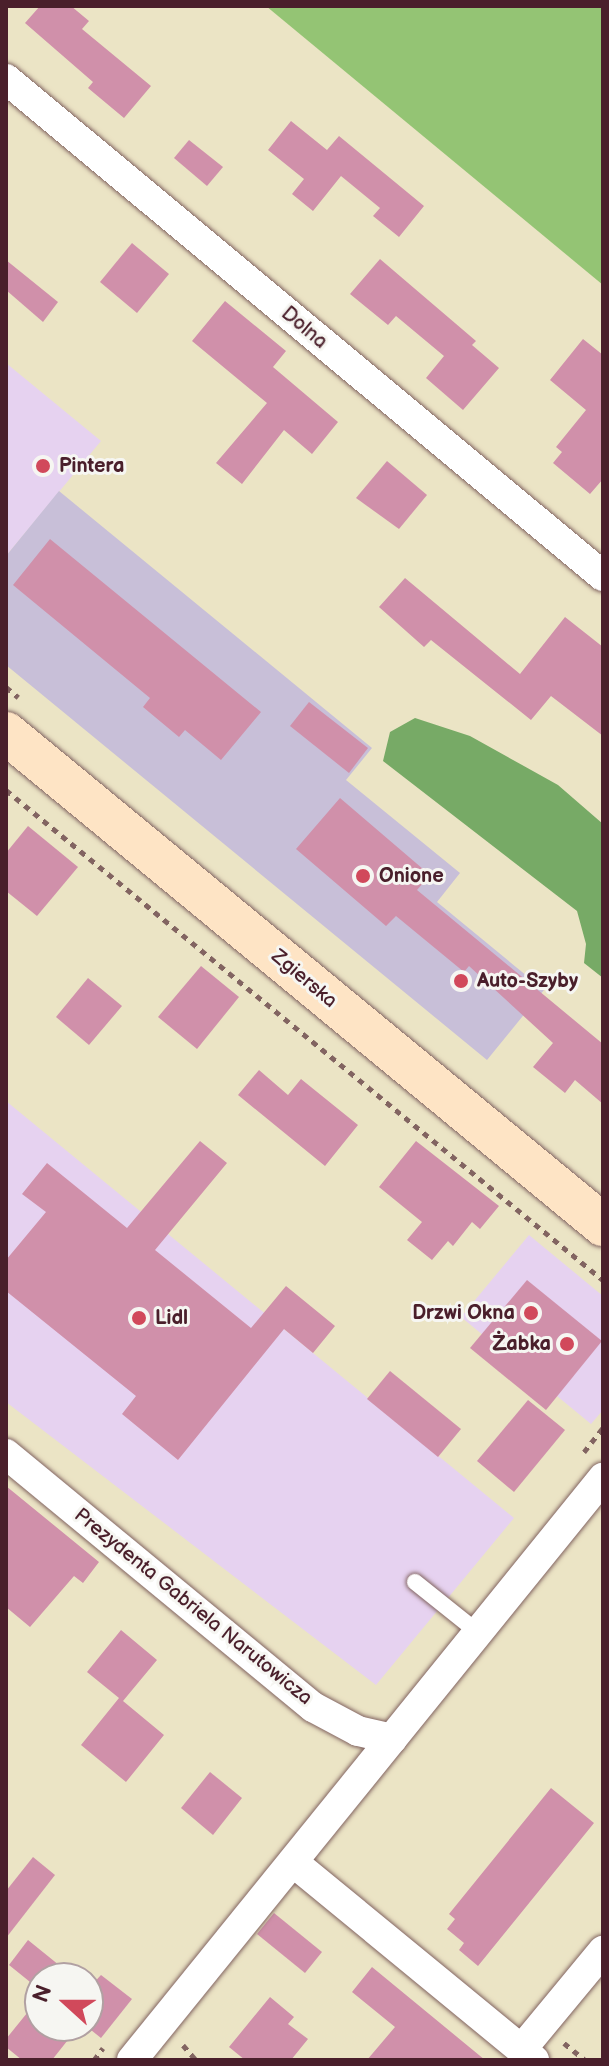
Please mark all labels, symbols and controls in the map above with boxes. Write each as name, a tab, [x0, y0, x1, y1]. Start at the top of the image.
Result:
street label: Dolna	[276, 302, 332, 354]
place label: Pintera	[59, 454, 124, 478]
marker: Pintera	[34, 457, 52, 475]
place label: Onione	[379, 864, 444, 888]
marker: Onione	[354, 867, 372, 885]
street label: Zgierska	[266, 945, 342, 1013]
place label: Auto-Szyby	[477, 969, 578, 993]
marker: Auto-Szyby	[452, 972, 470, 990]
place label: Drzwi Okna	[412, 1301, 515, 1325]
marker: Drzwi Okna	[522, 1304, 540, 1322]
place label: Lidl	[155, 1306, 188, 1330]
marker: Lidl	[130, 1309, 148, 1327]
place label: Żabka	[492, 1332, 551, 1356]
marker: Żabka	[558, 1335, 576, 1353]
street label: Prezydenta Gabriela Narutowicza	[69, 1503, 317, 1711]
north arrow	[24, 1962, 104, 2042]
text: N	[27, 1981, 59, 2006]

